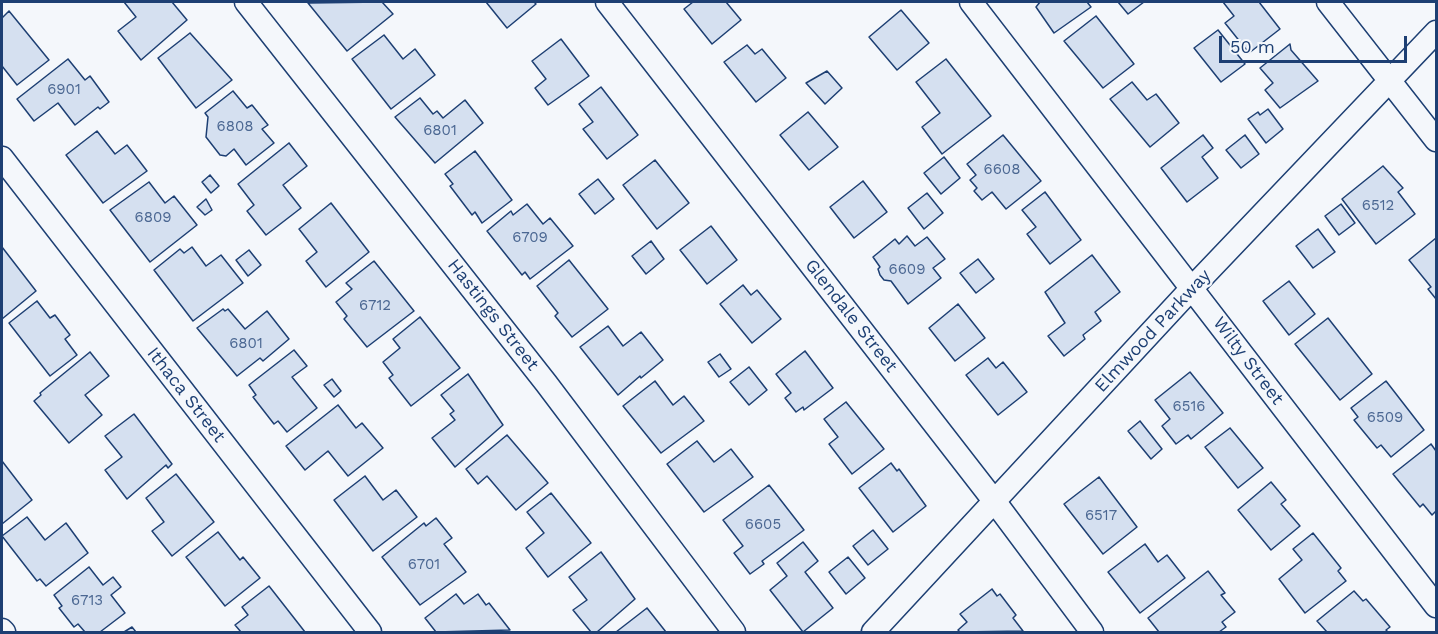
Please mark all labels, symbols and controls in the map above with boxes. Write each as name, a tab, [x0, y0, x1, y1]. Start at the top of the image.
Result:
scale bar	[1222, 24, 1410, 62]
text: 50 m	[1230, 36, 1275, 57]
house number: 6901	[47, 81, 81, 99]
house number: 6808	[217, 118, 253, 136]
house number: 6801	[423, 122, 457, 140]
house number: 6608	[984, 161, 1020, 179]
house number: 6512	[1362, 197, 1394, 215]
house number: 6809	[135, 209, 171, 227]
house number: 6709	[512, 229, 548, 247]
street label: Hastings Street	[443, 255, 543, 375]
street label: Glendale Street	[800, 255, 902, 377]
house number: 6609	[889, 261, 925, 279]
street label: Elmwood Parkway	[1090, 265, 1216, 397]
house number: 6712	[359, 297, 391, 315]
street label: Wilty Street	[1208, 313, 1288, 409]
house number: 6801	[229, 335, 263, 353]
street label: Ithaca Street	[142, 343, 230, 447]
house number: 6516	[1173, 398, 1205, 416]
house number: 6509	[1367, 409, 1403, 427]
house number: 6517	[1085, 507, 1117, 525]
house number: 6605	[745, 516, 781, 534]
house number: 6701	[408, 556, 440, 574]
house number: 6713	[71, 592, 103, 610]

